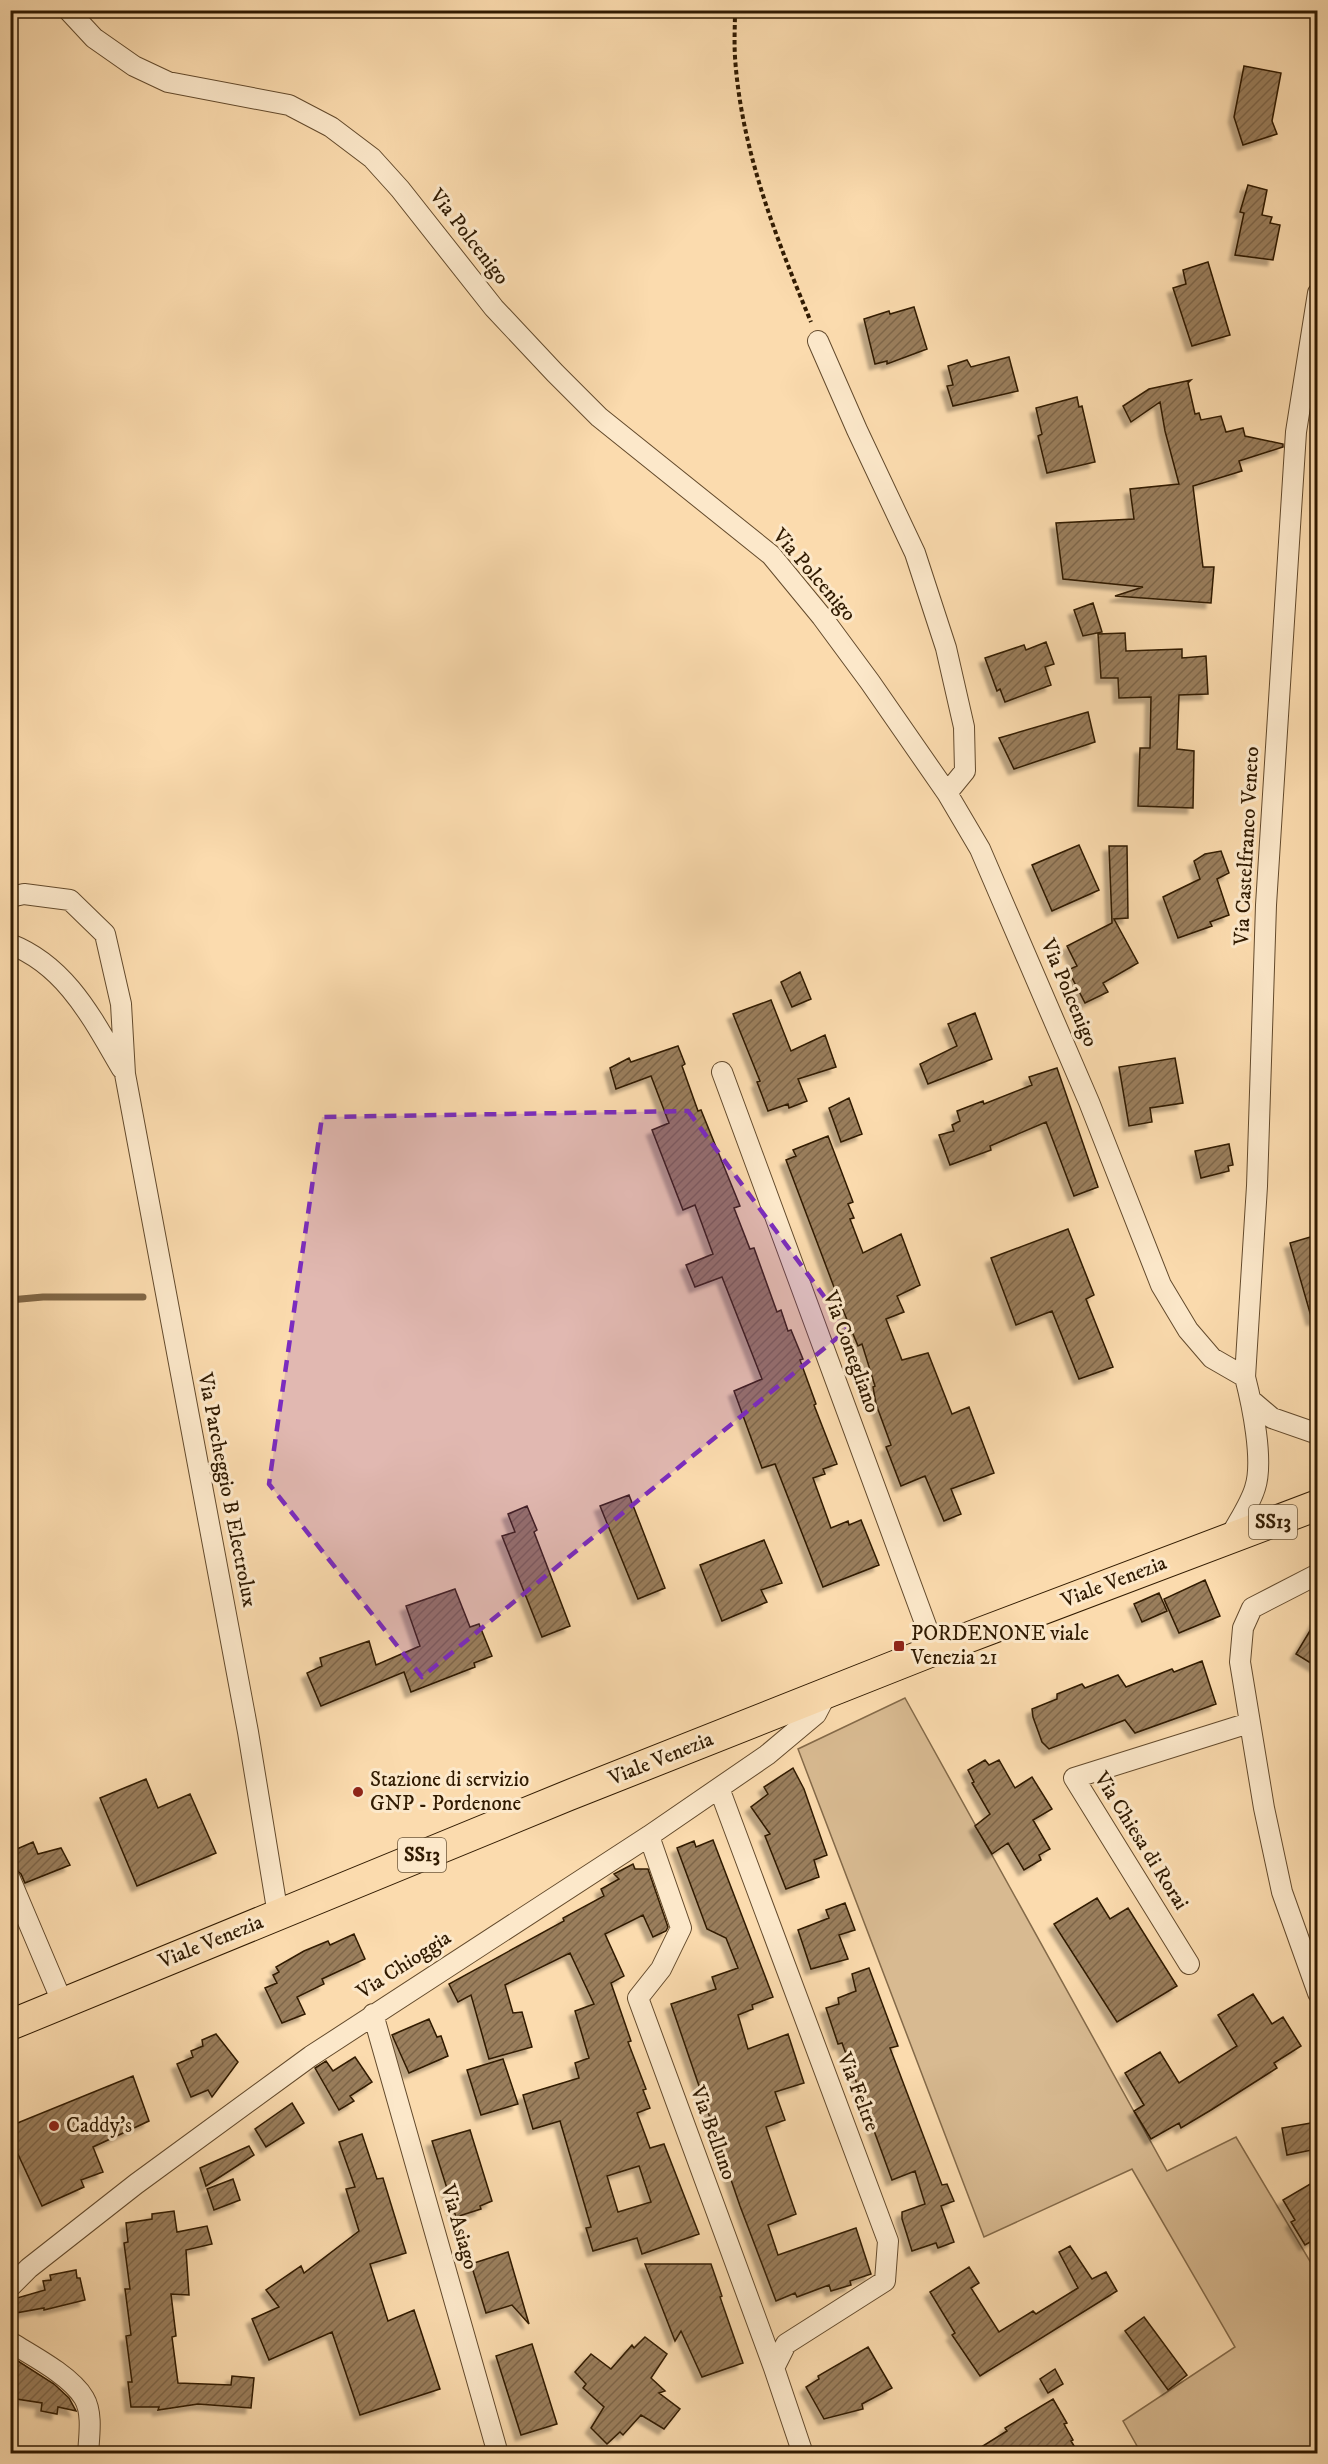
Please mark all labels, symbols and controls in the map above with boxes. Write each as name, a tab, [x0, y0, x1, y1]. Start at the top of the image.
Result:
street label: Via Polcenigo	[423, 183, 515, 290]
street label: Via Polcenigo	[766, 522, 861, 627]
street label: Via Castelfranco Veneto	[1229, 746, 1265, 947]
street label: Via Polcenigo	[1034, 934, 1103, 1051]
street label: Via Conegliano	[817, 1287, 885, 1416]
street label: Via Parcheggio B Electrolux	[191, 1370, 262, 1609]
road number: SS13	[1249, 1505, 1297, 1539]
street label: Viale Venezia	[1057, 1550, 1170, 1614]
place label: PORDENONE viale Venezia 21	[910, 1621, 1089, 1671]
marker: PORDENONE viale Venezia 21	[892, 1639, 906, 1653]
street label: Viale Venezia	[604, 1726, 717, 1792]
street label: Via Chiesa di Rorai	[1088, 1766, 1194, 1915]
place label: Stazione di servizio GNP - Pordenone	[370, 1767, 529, 1817]
marker: Stazione di servizio GNP - Pordenone	[351, 1785, 365, 1799]
road number: SS13	[398, 1838, 446, 1872]
street label: Viale Venezia	[154, 1909, 267, 1975]
street label: Via Chioggia	[351, 1925, 456, 2006]
street label: Via Feltre	[831, 2048, 885, 2135]
street label: Via Belluno	[684, 2082, 742, 2183]
place label: Caddy's	[66, 2113, 132, 2139]
marker: Caddy's	[47, 2119, 61, 2133]
street label: Via Asiago	[434, 2181, 484, 2272]

